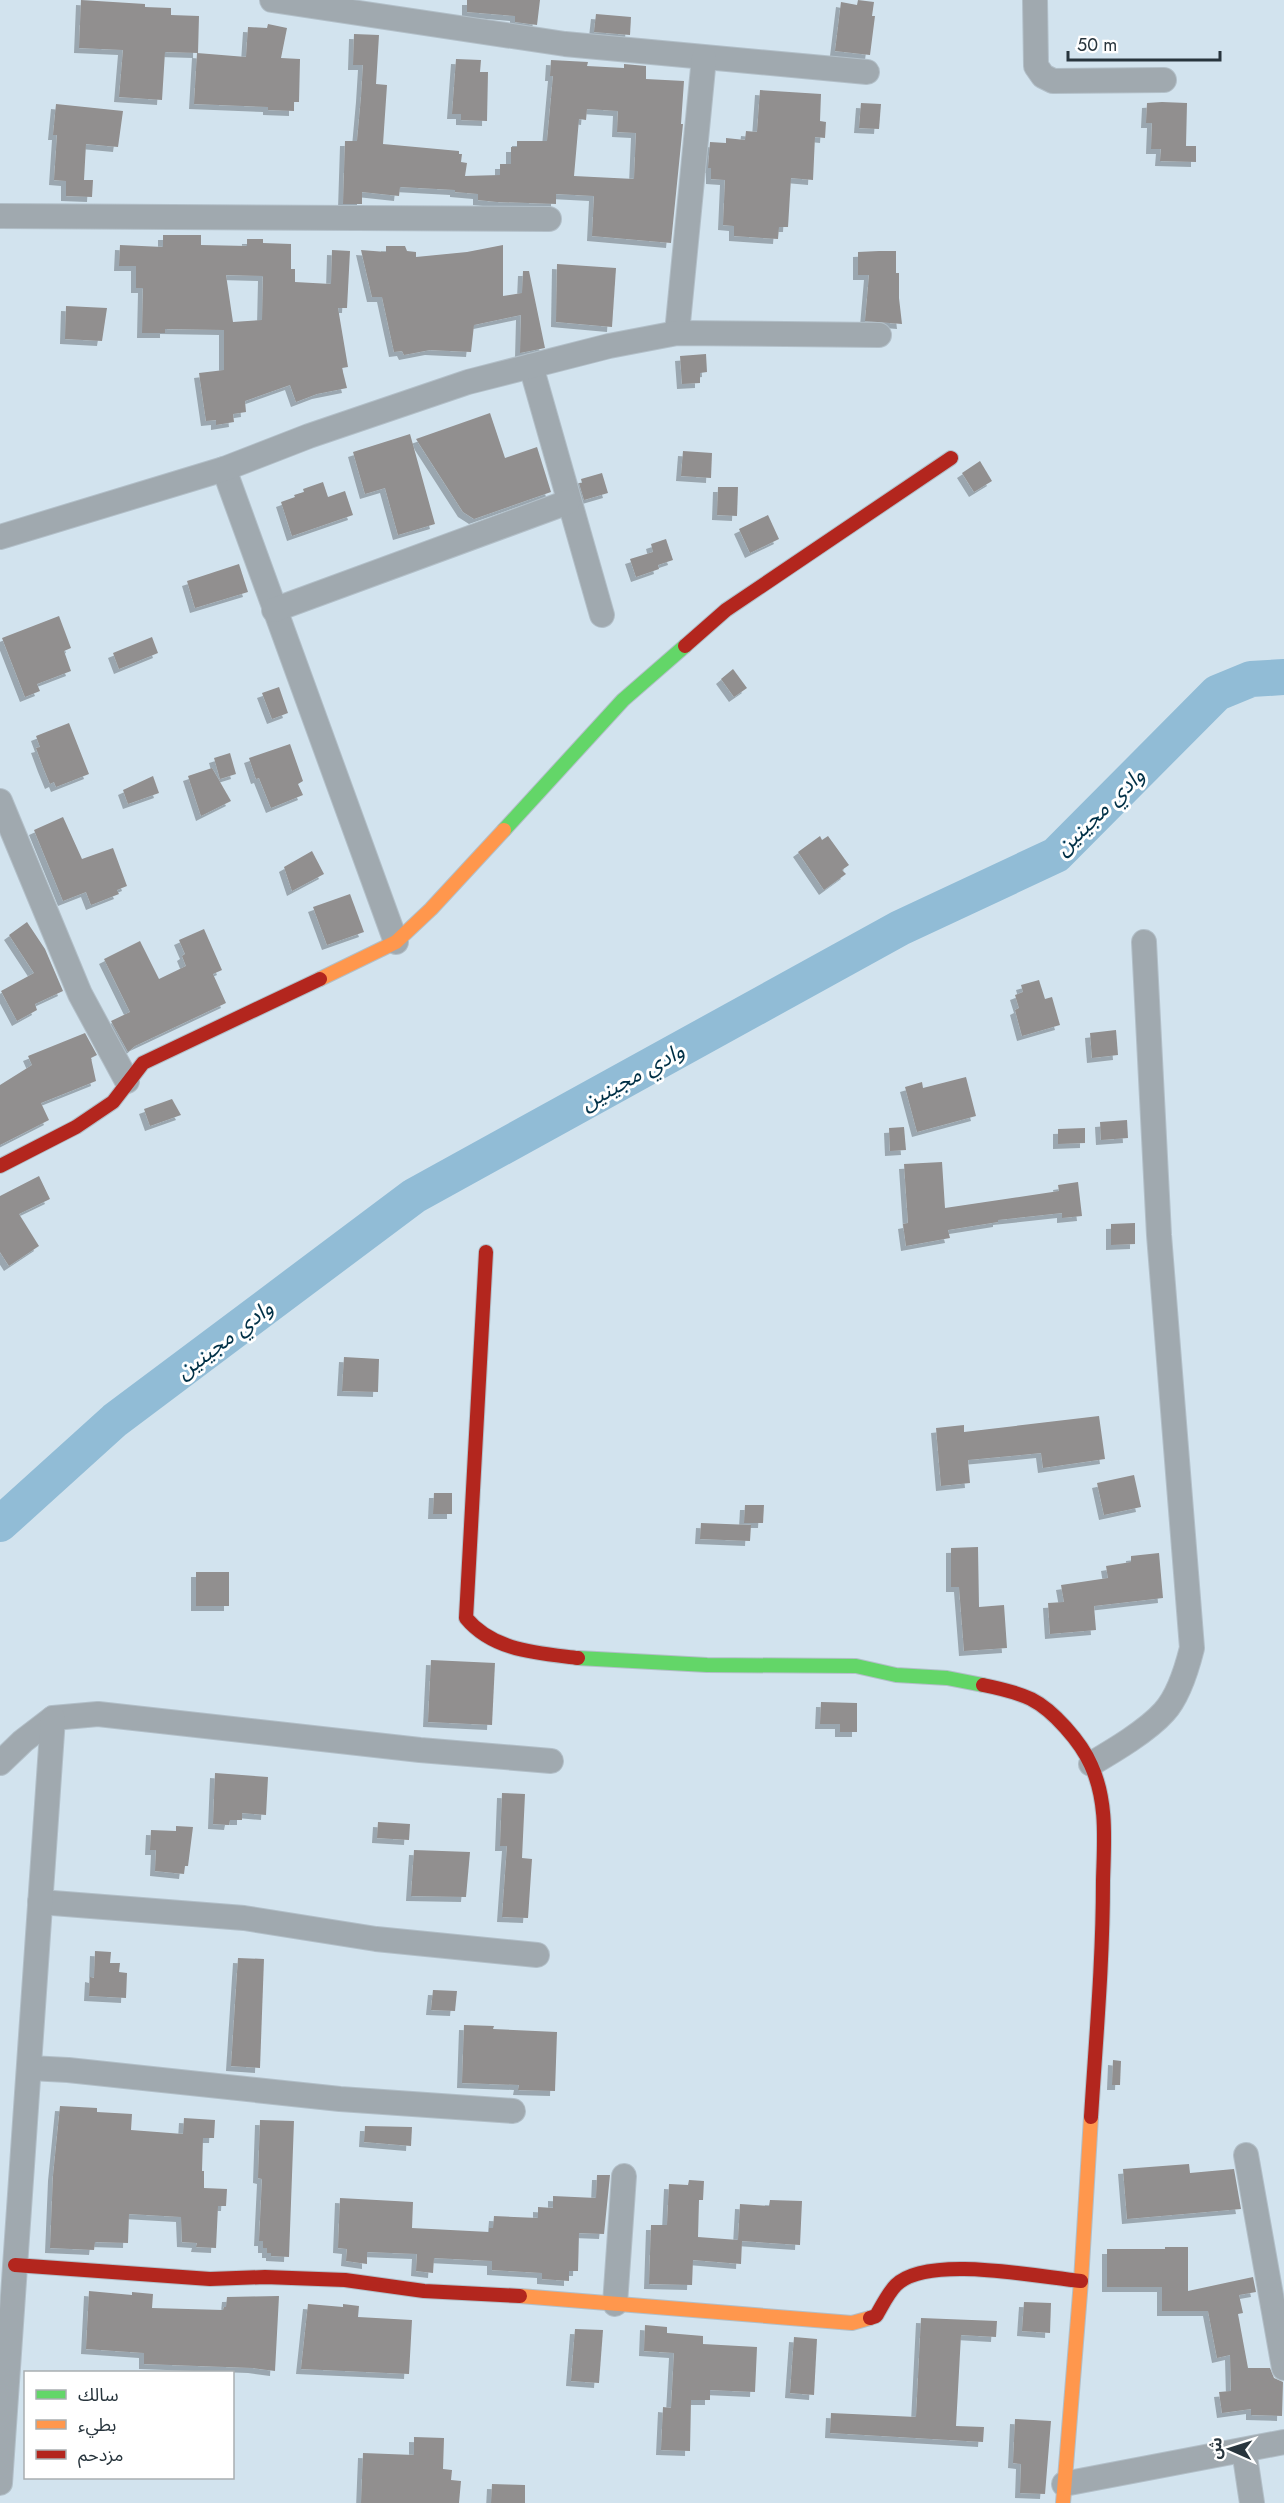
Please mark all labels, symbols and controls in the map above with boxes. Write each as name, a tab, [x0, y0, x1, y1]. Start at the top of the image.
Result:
scale bar	[1068, 24, 1220, 62]
text: 50 m	[1077, 32, 1117, 58]
water label: وادي مجينين	[1047, 760, 1153, 864]
water label: وادي مجينين	[574, 1034, 691, 1120]
water label: وادي مجينين	[169, 1292, 281, 1388]
legend	[24, 2371, 234, 2479]
text: سالك	[78, 2382, 119, 2408]
text: بطيء	[78, 2412, 116, 2438]
north arrow	[1200, 2419, 1260, 2479]
text: ش	[1203, 2437, 1228, 2460]
text: مزدحم	[78, 2442, 123, 2468]

